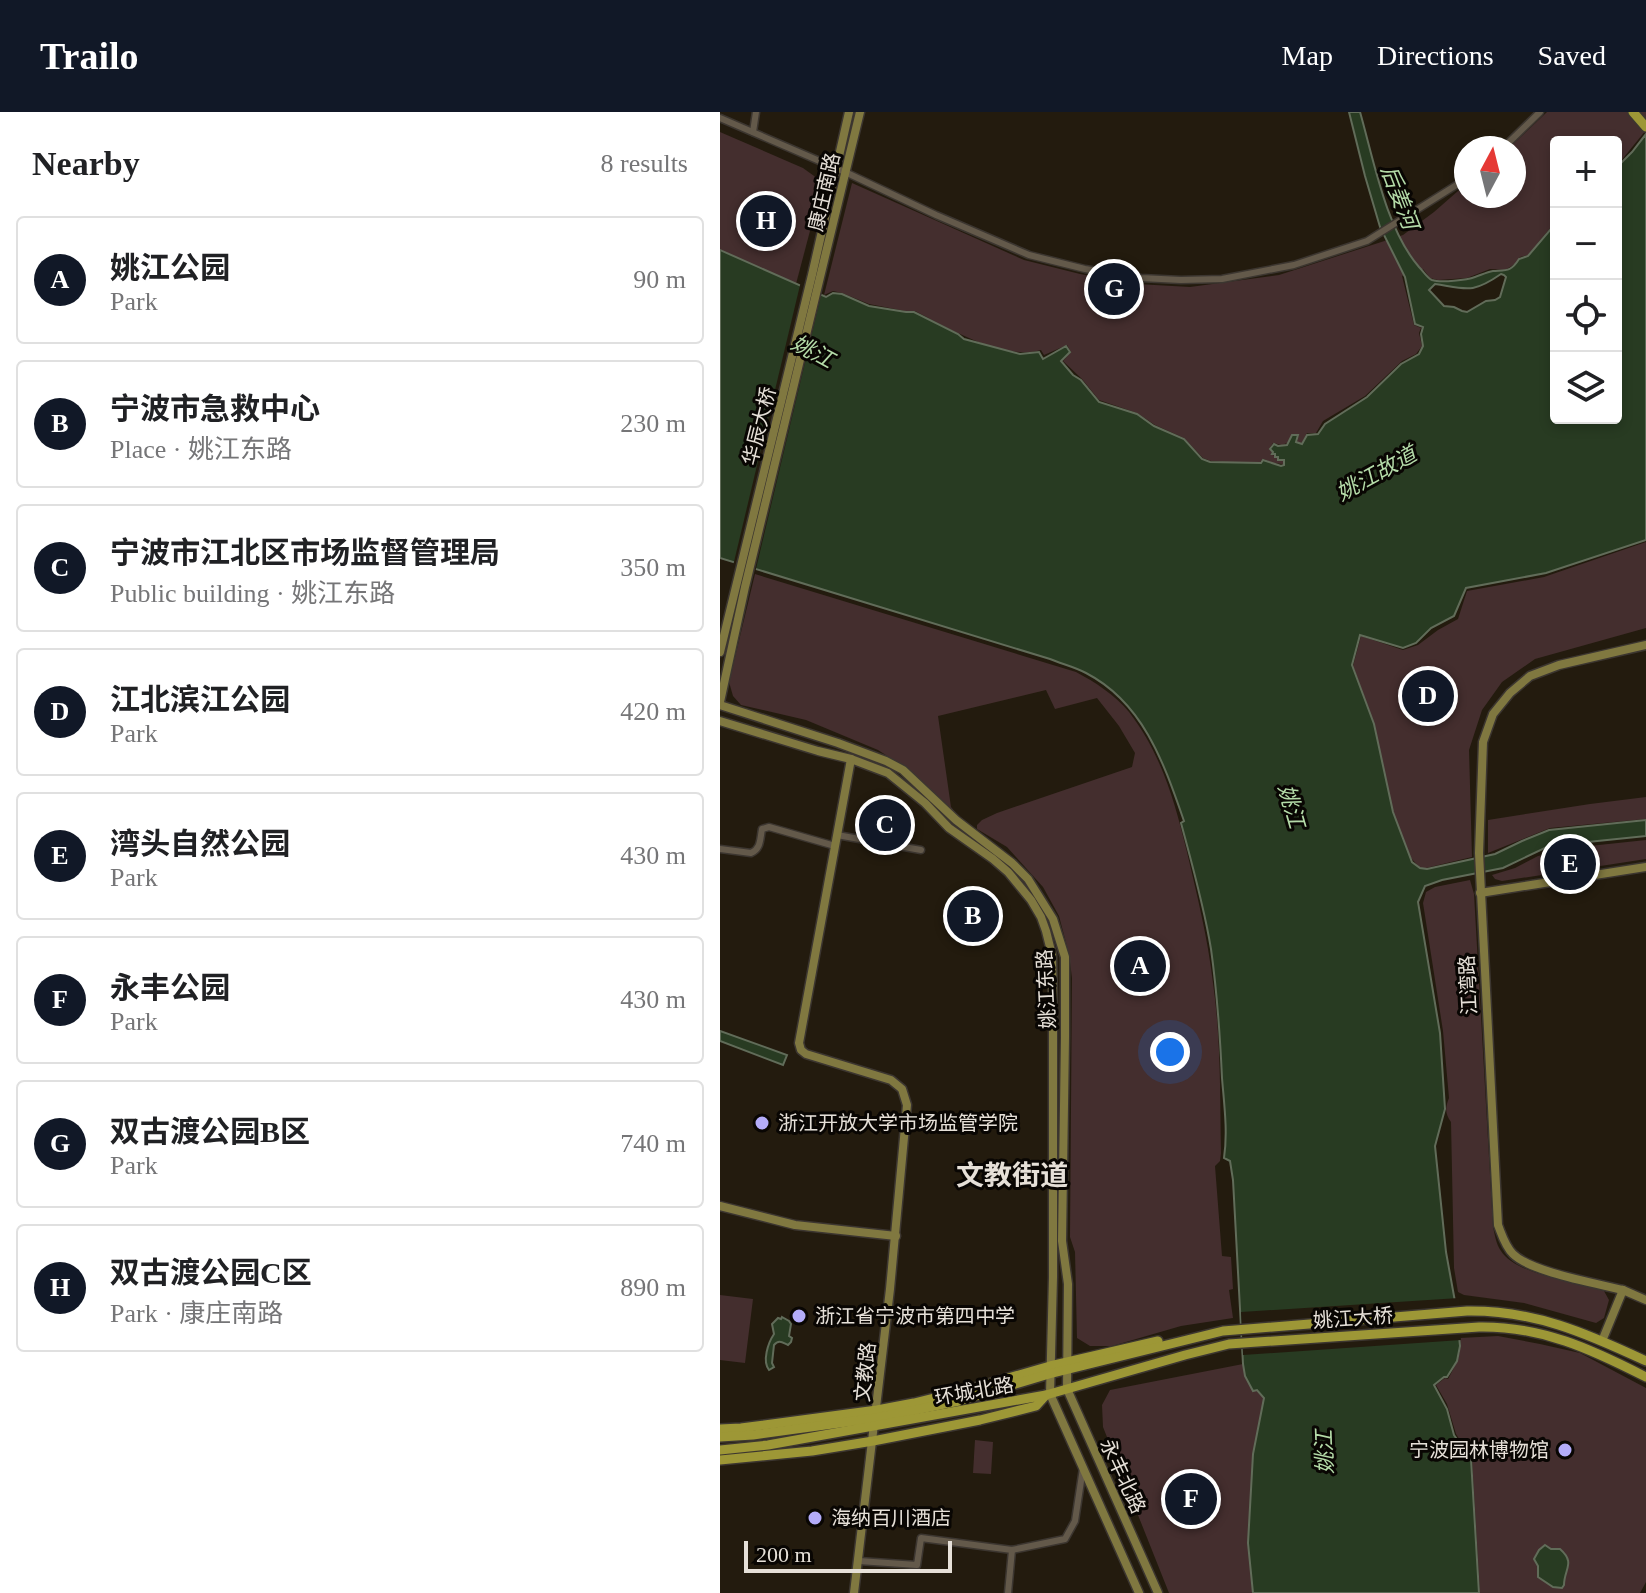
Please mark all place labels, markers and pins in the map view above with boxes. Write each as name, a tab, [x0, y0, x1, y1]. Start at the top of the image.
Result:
pin: H	[740, 191, 792, 251]
pin: G	[1088, 259, 1140, 319]
pin: D	[1402, 666, 1454, 726]
pin: C	[859, 795, 911, 855]
pin: E	[1544, 834, 1596, 894]
pin: B	[947, 886, 999, 946]
pin: A	[1114, 936, 1166, 996]
place label: 浙江开放大学市场监管学院	[778, 1112, 1018, 1134]
marker: 浙江开放大学市场监管学院	[753, 1114, 771, 1132]
place label: 浙江省宁波市第四中学	[815, 1305, 1015, 1327]
marker: 浙江省宁波市第四中学	[790, 1307, 808, 1325]
place label: 宁波园林博物馆	[1409, 1439, 1549, 1461]
marker: 宁波园林博物馆	[1556, 1441, 1574, 1459]
pin: F	[1165, 1469, 1217, 1529]
place label: 海纳百川酒店	[831, 1507, 951, 1529]
marker: 海纳百川酒店	[806, 1509, 824, 1527]

